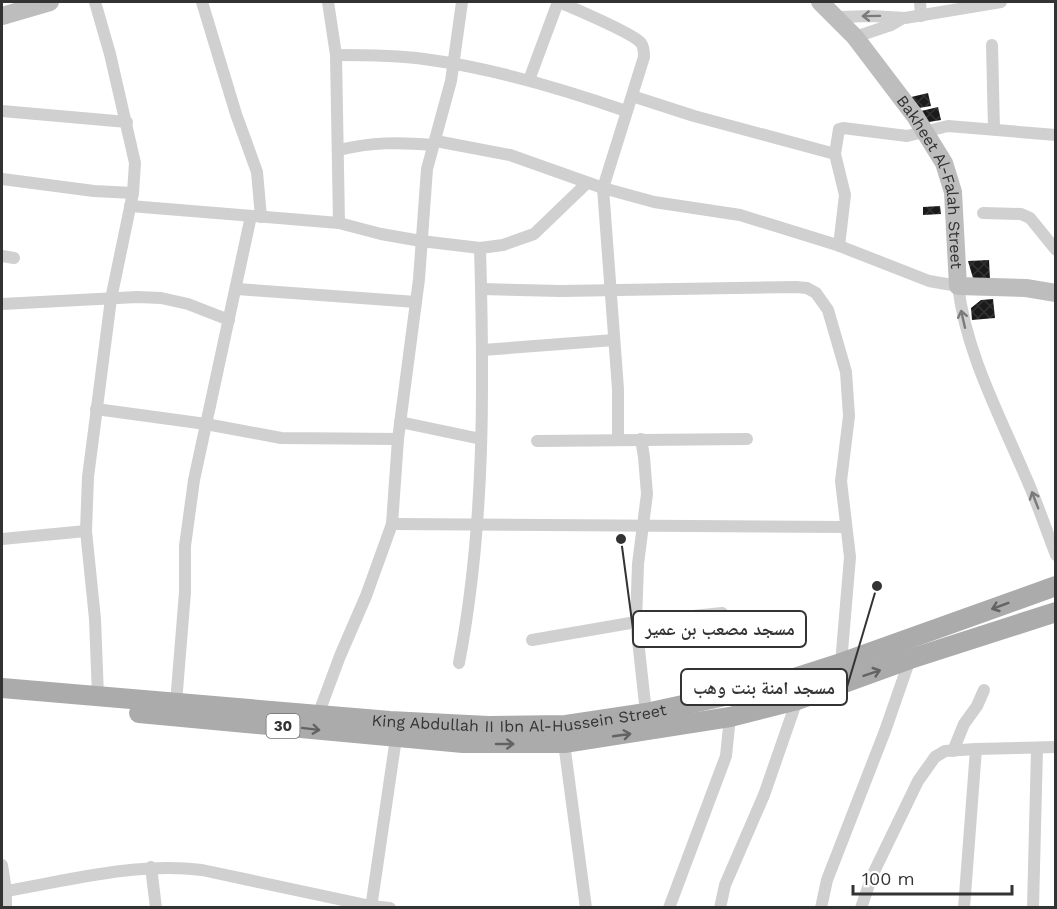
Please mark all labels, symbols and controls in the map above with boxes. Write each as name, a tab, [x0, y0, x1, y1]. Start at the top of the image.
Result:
one-way arrow	[861, 10, 881, 22]
street label: Bakheet Al-Falah Street	[892, 91, 966, 270]
one-way arrow	[957, 310, 968, 329]
one-way arrow	[1028, 491, 1039, 510]
one-way arrow	[991, 601, 1010, 612]
callout: مسجد مصعب بن عمير	[633, 611, 806, 647]
text: مسجد مصعب بن عمير	[644, 618, 795, 640]
one-way arrow	[862, 666, 881, 677]
callout: مسجد امنة بنت وهب	[681, 669, 847, 705]
text: مسجد امنة بنت وهب	[693, 677, 835, 699]
street label: King Abdullah II Ibn Al-Hussein Street	[371, 700, 668, 736]
road number: 30	[266, 714, 300, 738]
one-way arrow	[300, 724, 320, 735]
one-way arrow	[612, 729, 632, 740]
one-way arrow	[495, 738, 515, 750]
scale bar	[853, 858, 1012, 896]
text: 100 m	[862, 868, 915, 889]

